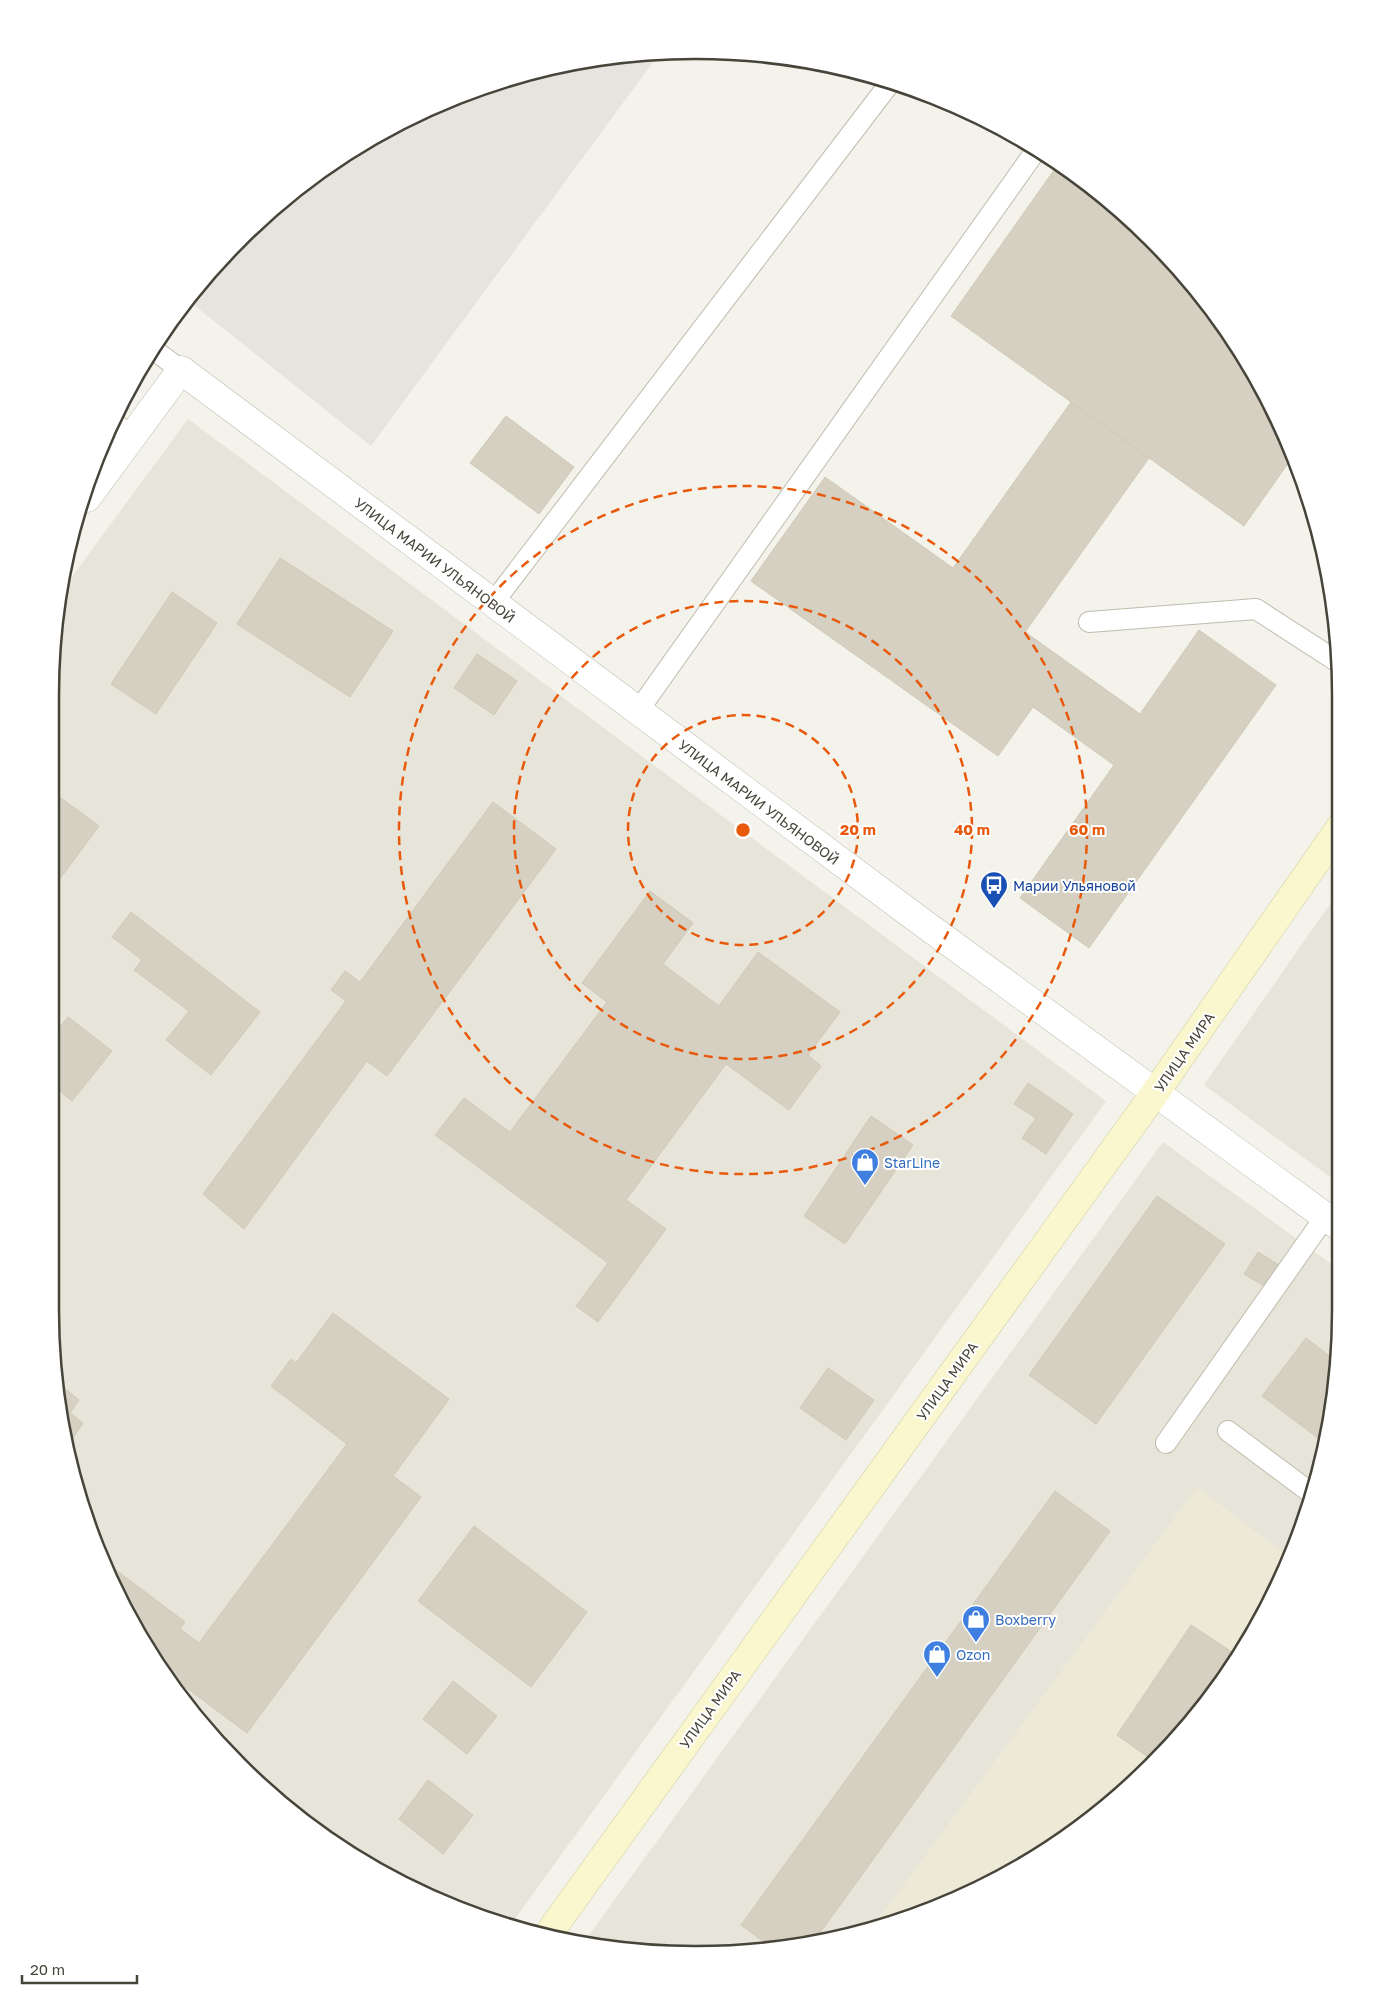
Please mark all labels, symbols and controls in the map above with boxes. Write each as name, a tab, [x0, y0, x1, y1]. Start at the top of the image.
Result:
street label: УЛИЦА МАРИИ УЛЬЯНОВОЙ	[351, 494, 519, 626]
street label: УЛИЦА МАРИИ УЛЬЯНОВОЙ	[675, 736, 843, 868]
text: 20 m	[840, 820, 876, 838]
text: 40 m	[954, 820, 990, 838]
text: 60 m	[1069, 820, 1105, 838]
centre of rings	[734, 821, 752, 839]
bus stop icon: Марии Ульяновой	[979, 870, 1009, 909]
place label: Марии Ульяновой	[1013, 877, 1136, 894]
street label: УЛИЦА МИРА	[1150, 1008, 1218, 1095]
shop icon: StarLine	[850, 1147, 880, 1186]
place label: StarLine	[884, 1154, 940, 1171]
street label: УЛИЦА МИРА	[913, 1338, 982, 1424]
shop icon: Boxberry	[961, 1604, 991, 1643]
place label: Boxberry	[995, 1611, 1056, 1628]
shop icon: Ozon	[922, 1639, 952, 1678]
place label: Ozon	[956, 1646, 990, 1663]
street label: УЛИЦА МИРА	[676, 1666, 745, 1752]
scale bar	[22, 1952, 138, 1984]
text: 20 m	[30, 1960, 65, 1978]

